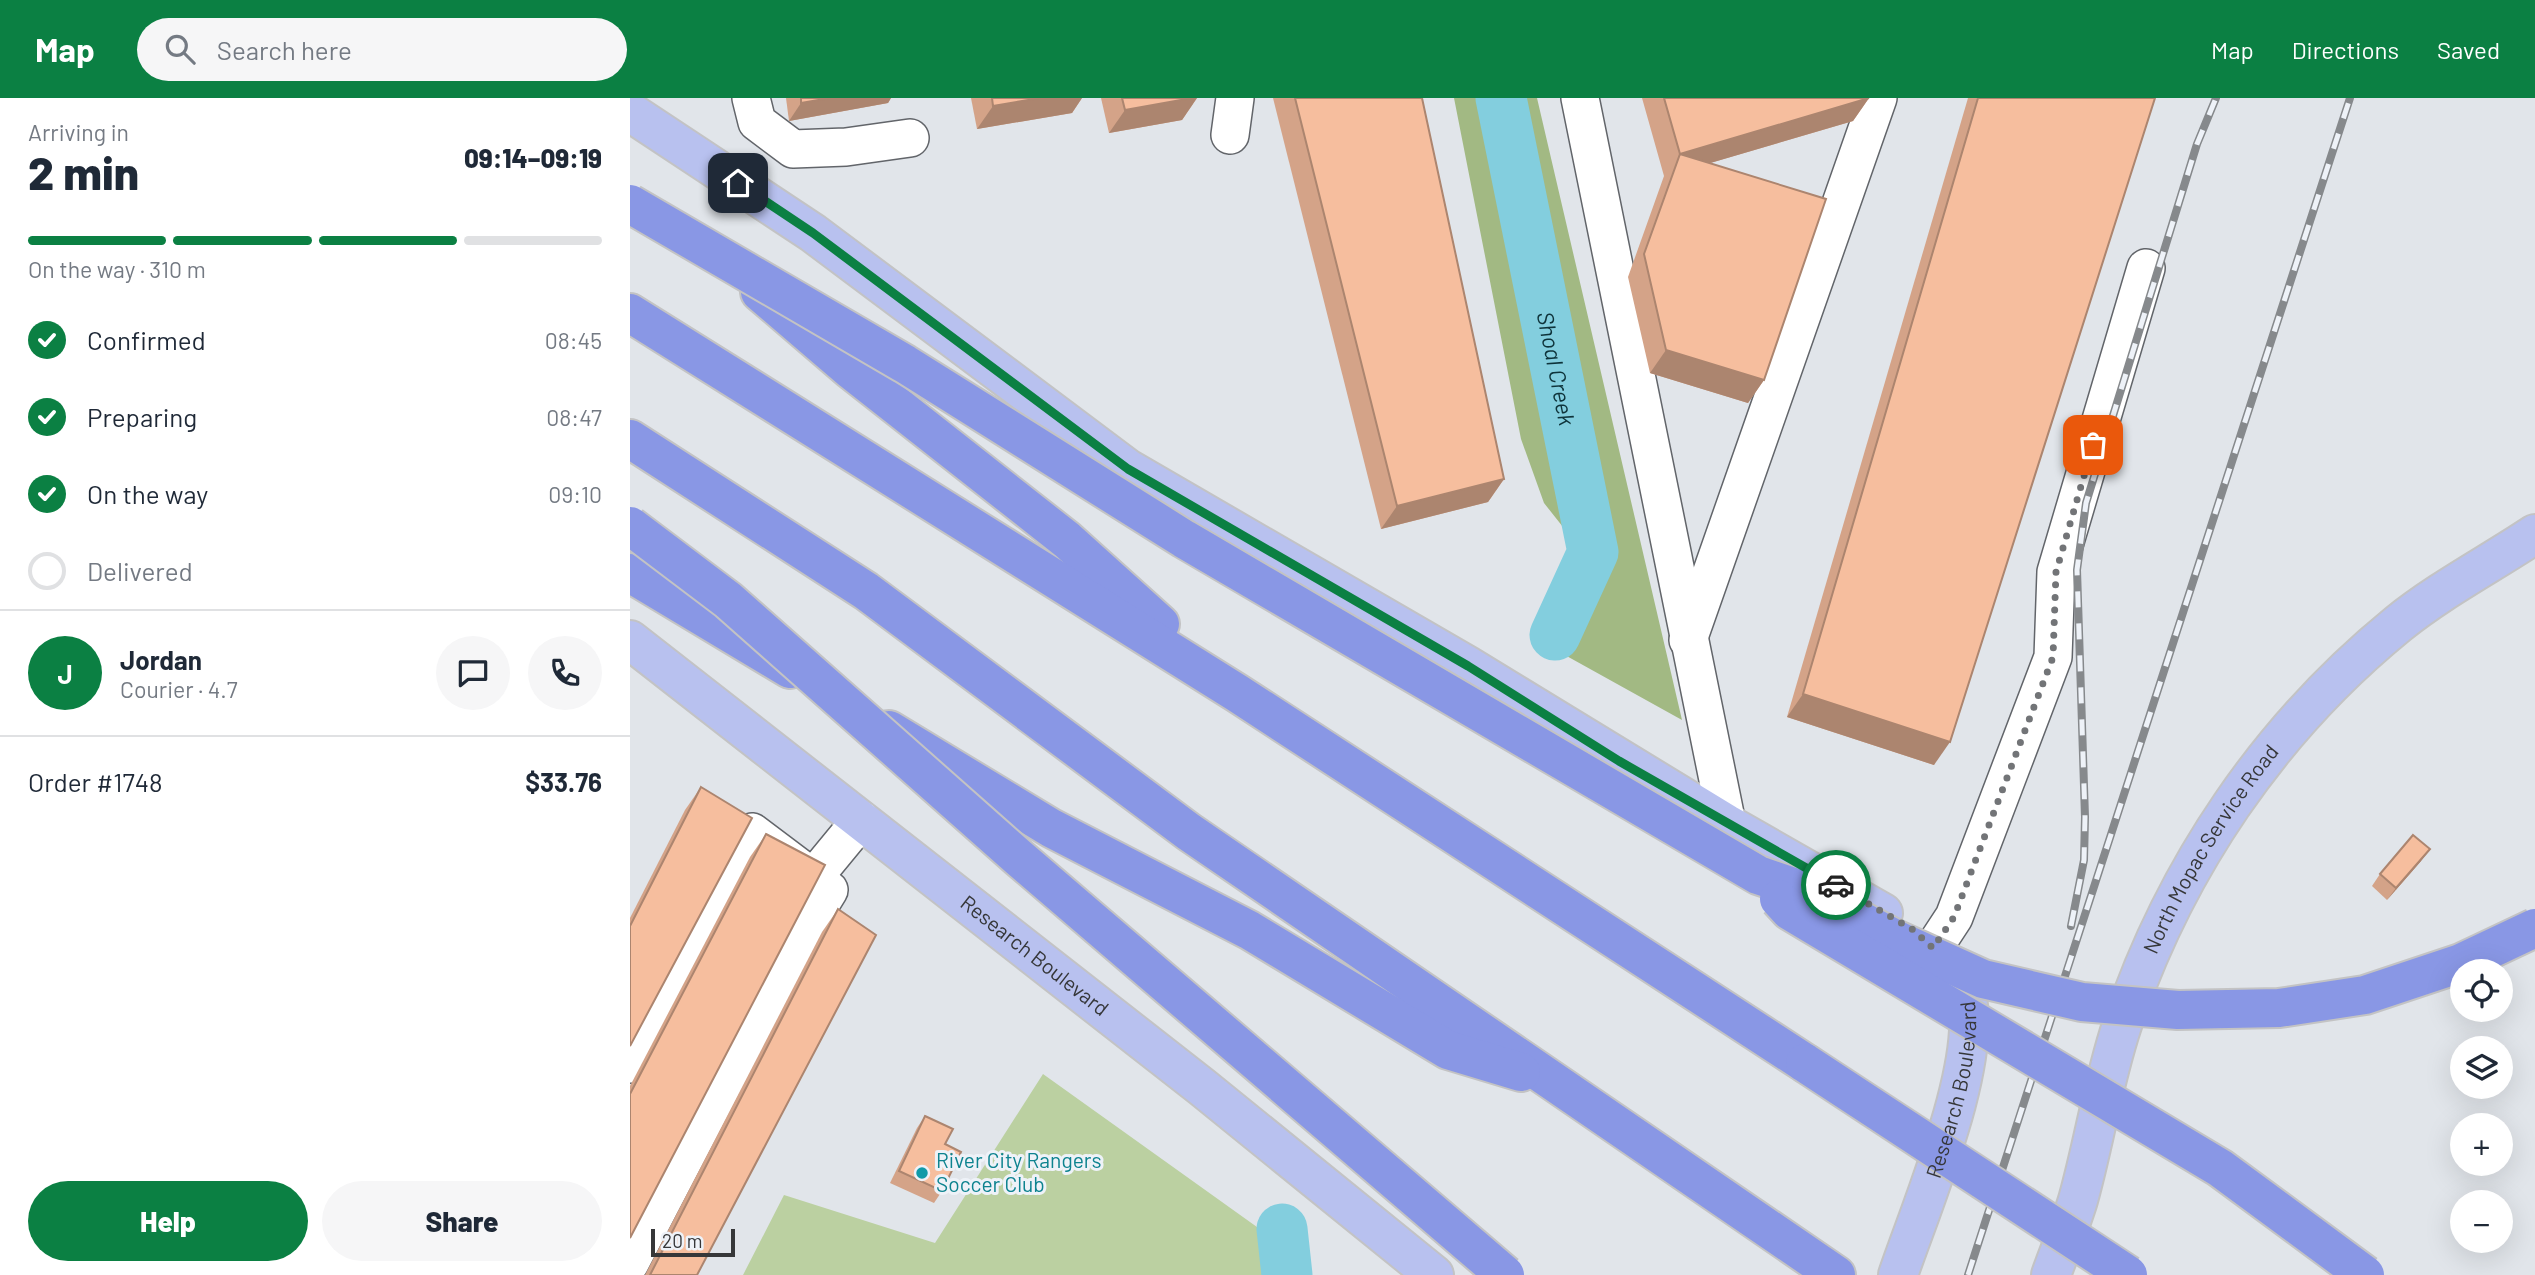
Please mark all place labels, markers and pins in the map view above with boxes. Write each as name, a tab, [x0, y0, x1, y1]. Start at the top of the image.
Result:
pin	[708, 153, 768, 213]
pin	[2063, 415, 2123, 475]
place label: River City Rangers Soccer Club	[936, 1147, 1102, 1196]
marker: River City Rangers Soccer Club	[914, 1165, 930, 1181]

